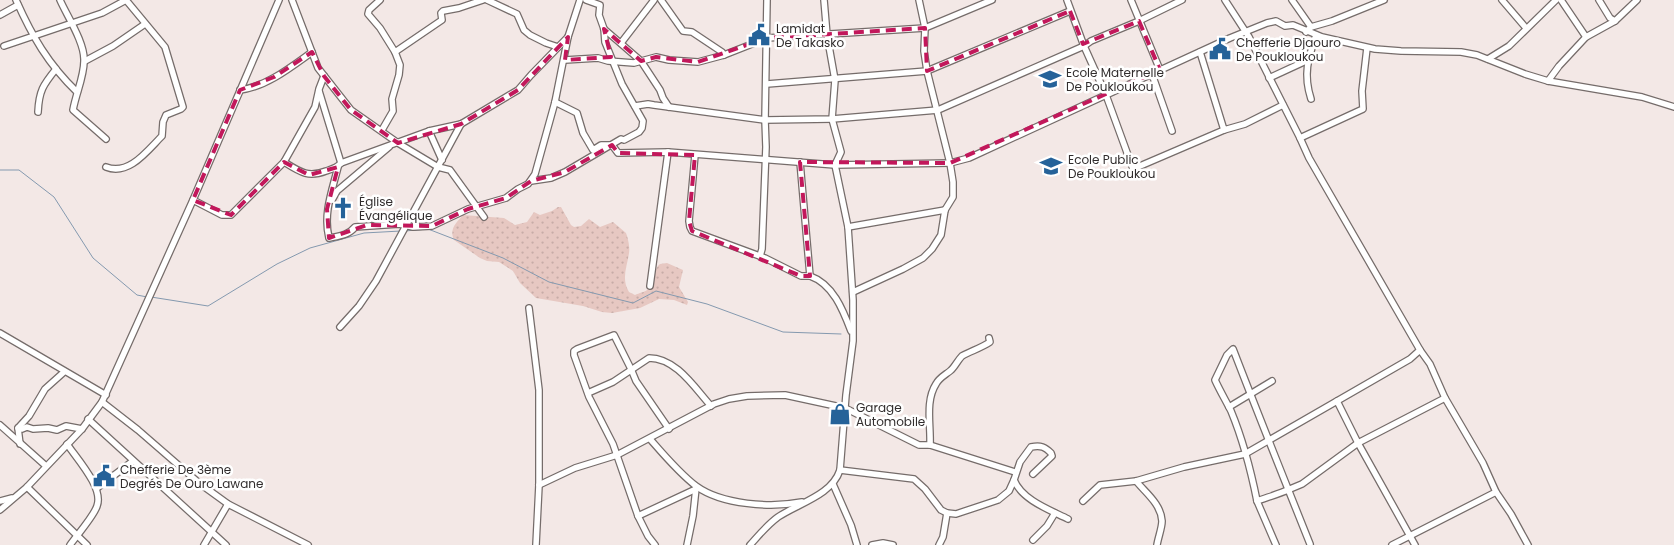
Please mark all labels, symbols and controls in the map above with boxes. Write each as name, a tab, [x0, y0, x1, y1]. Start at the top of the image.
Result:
place label: Lamidat De Takasko	[776, 20, 844, 51]
public building icon: Lamidat De Takasko	[746, 22, 772, 48]
place label: Chefferie Djaouro De Poukloukou	[1236, 34, 1341, 65]
public building icon: Chefferie Djaouro De Poukloukou	[1207, 36, 1233, 62]
place label: Ecole Maternelle De Poukloukou	[1066, 64, 1164, 95]
school or university icon: Ecole Maternelle De Poukloukou	[1037, 66, 1063, 92]
place label: Ecole Public De Poukloukou	[1068, 151, 1155, 182]
school or university icon: Ecole Public De Poukloukou	[1038, 153, 1064, 179]
place label: Église Évangélique	[359, 193, 432, 224]
church icon: Église Évangélique	[330, 195, 356, 221]
place label: Garage Automobile	[856, 399, 925, 430]
shop icon: Garage Automobile	[827, 401, 853, 427]
place label: Chefferie De 3ème Degrés De Ouro Lawane	[120, 461, 263, 492]
public building icon: Chefferie De 3ème Degrés De Ouro Lawane	[91, 463, 117, 489]

